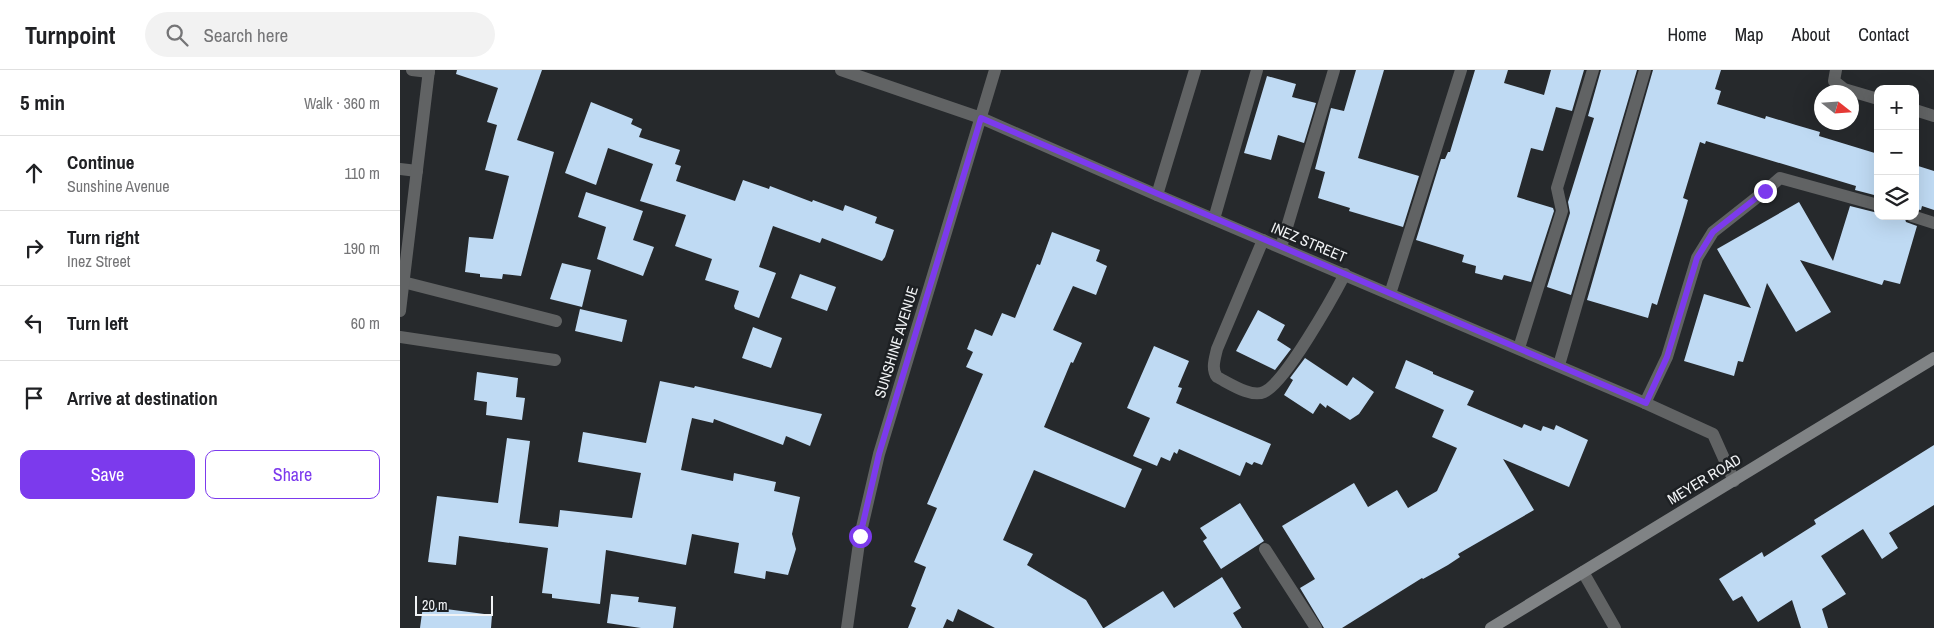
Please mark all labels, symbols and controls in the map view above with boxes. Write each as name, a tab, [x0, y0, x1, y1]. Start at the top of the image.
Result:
search box	[145, 12, 495, 57]
text: Turnpoint	[25, 19, 115, 51]
icon: search	[163, 21, 191, 49]
text: Search here	[203, 22, 288, 48]
text: Home	[1667, 22, 1707, 47]
text: Map	[1735, 22, 1764, 47]
text: About	[1792, 22, 1830, 47]
text: Contact	[1858, 22, 1909, 47]
north arrow	[1814, 85, 1859, 130]
map controls	[1874, 85, 1919, 220]
button: +	[1874, 85, 1919, 130]
text: 5 min	[20, 88, 65, 117]
text: Walk · 360 m	[304, 92, 380, 114]
button: −	[1874, 130, 1919, 175]
text: Continue	[67, 149, 135, 175]
icon: ahead	[20, 159, 48, 187]
text: 110 m	[344, 162, 380, 184]
text: Sunshine Avenue	[67, 175, 170, 197]
button: layers	[1874, 175, 1919, 220]
route end	[1754, 180, 1777, 203]
street label: INEZ STREET	[1268, 217, 1350, 267]
text: Turn right	[67, 224, 139, 250]
icon: right	[20, 234, 48, 262]
text: 190 m	[344, 237, 380, 259]
text: Inez Street	[67, 250, 130, 272]
street label: SUNSHINE AVENUE	[869, 283, 923, 401]
icon: left	[20, 309, 48, 337]
text: Turn left	[67, 310, 128, 336]
text: 60 m	[351, 312, 380, 334]
icon: arrive	[20, 384, 48, 412]
text: Arrive at destination	[67, 385, 218, 411]
street label: MEYER ROAD	[1663, 449, 1745, 509]
button: Save	[20, 450, 195, 499]
button: Share	[205, 450, 380, 499]
route start	[849, 525, 872, 548]
scale bar	[415, 593, 492, 616]
text: 20 m	[422, 596, 448, 614]

